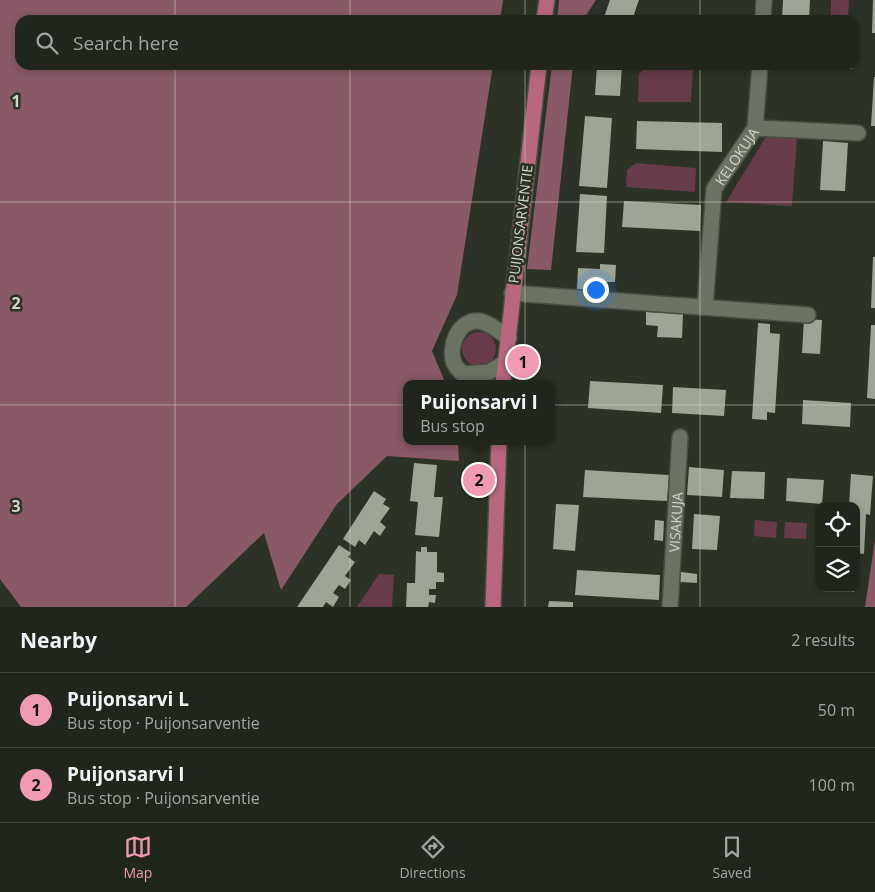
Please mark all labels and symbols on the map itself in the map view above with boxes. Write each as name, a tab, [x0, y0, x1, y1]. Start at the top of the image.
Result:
text: 1	[11, 90, 21, 112]
street label: KELOKUJA	[710, 123, 762, 189]
street label: PUIJONSARVENTIE	[503, 164, 537, 284]
your location	[583, 277, 609, 303]
text: 2	[11, 292, 21, 314]
pin: 1	[507, 343, 539, 381]
pin: 2	[463, 461, 495, 499]
street label: VISAKUJA	[664, 491, 686, 553]
text: 3	[11, 495, 21, 517]

